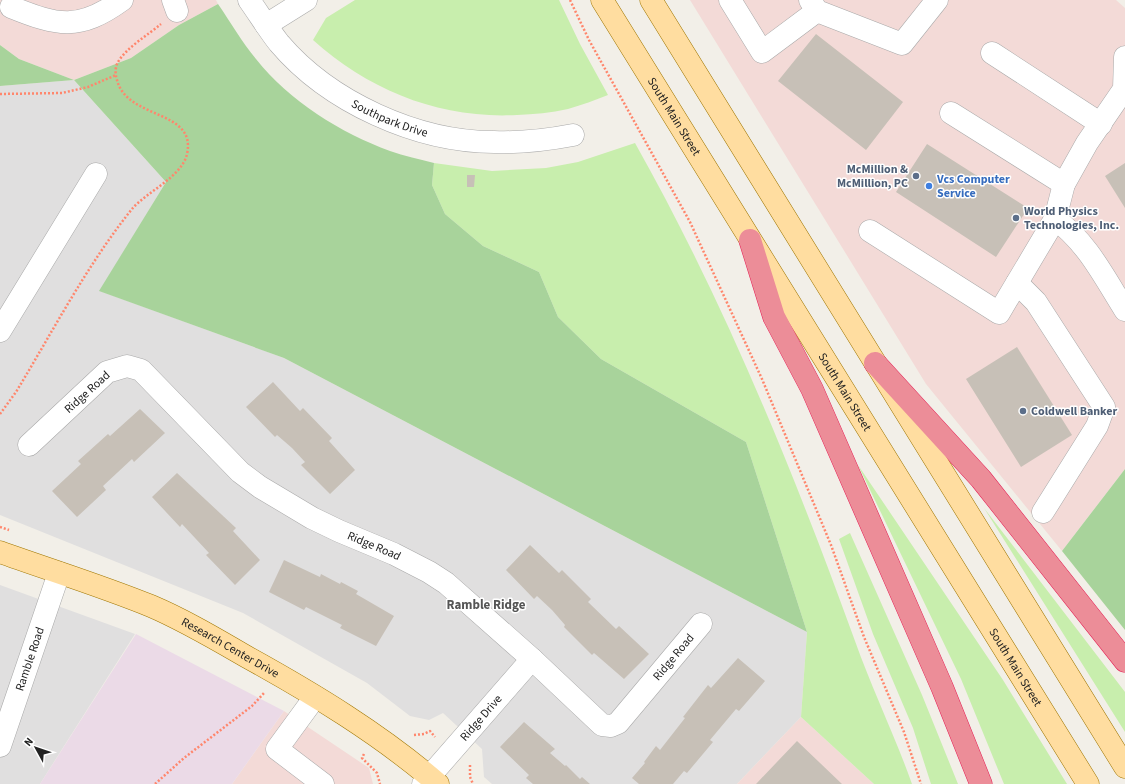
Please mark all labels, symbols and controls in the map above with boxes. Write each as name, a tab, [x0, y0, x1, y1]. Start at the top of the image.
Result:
street label: South Main Street	[643, 74, 705, 159]
street label: Southpark Drive	[348, 95, 430, 142]
place label: McMillion & McMillion, PC	[837, 161, 908, 192]
marker: McMillion & McMillion, PC	[911, 171, 921, 181]
place label: Vcs Computer Service	[936, 171, 1010, 202]
marker: Vcs Computer Service	[924, 181, 934, 191]
place label: World Physics Technologies, Inc.	[1024, 203, 1119, 234]
marker: World Physics Technologies, Inc.	[1011, 213, 1021, 223]
street label: South Main Street	[814, 350, 875, 435]
street label: Ridge Road	[61, 367, 114, 418]
place label: Coldwell Banker	[1031, 403, 1118, 420]
marker: Coldwell Banker	[1018, 406, 1028, 416]
street label: Ridge Road	[345, 527, 404, 565]
district label: Ramble Ridge	[447, 596, 526, 614]
street label: Research Center Drive	[178, 614, 282, 682]
street label: Ramble Road	[11, 625, 49, 693]
street label: South Main Street	[984, 625, 1046, 710]
street label: Ridge Road	[649, 630, 698, 684]
street label: Ridge Drive	[456, 691, 506, 745]
north arrow	[16, 728, 56, 768]
text: N	[21, 734, 37, 750]

